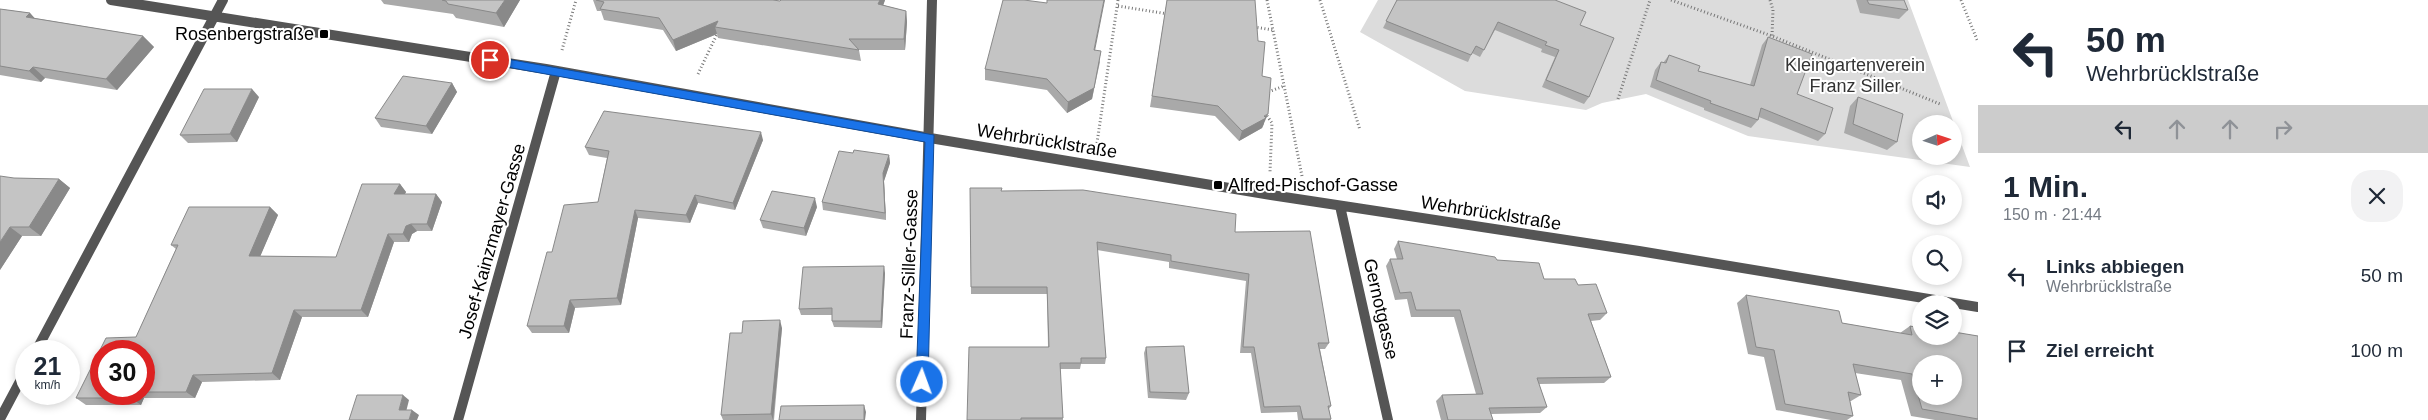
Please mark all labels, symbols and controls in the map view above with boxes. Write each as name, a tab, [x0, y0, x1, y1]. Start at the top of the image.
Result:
icon: left	[2003, 20, 2068, 85]
text: 50 m	[2086, 20, 2166, 59]
place label: Rosenbergstraße	[175, 24, 314, 44]
marker: Rosenbergstraße	[318, 28, 330, 40]
pin	[469, 39, 511, 81]
icon: arrive	[476, 46, 504, 74]
park label: Kleingartenverein Franz Siller	[1785, 55, 1925, 96]
text: Wehrbrücklstraße	[2086, 61, 2259, 86]
north arrow	[1912, 115, 1962, 165]
map controls	[1912, 115, 1962, 405]
icon: left	[2110, 115, 2138, 143]
icon: ahead	[2163, 115, 2191, 143]
icon: ahead	[2216, 115, 2244, 143]
icon: right	[2269, 115, 2297, 143]
street label: Wehrbrücklstraße	[975, 120, 1119, 162]
street label: Josef-Kainzmayer-Gasse	[455, 141, 529, 341]
text: 1 Min.	[2003, 170, 2088, 203]
button: close	[2351, 170, 2403, 222]
place label: Alfred-Pischof-Gasse	[1228, 175, 1398, 195]
button: sound	[1912, 175, 1962, 225]
marker: Alfred-Pischof-Gasse	[1212, 179, 1224, 191]
street label: Franz-Siller-Gasse	[896, 189, 922, 339]
street label: Wehrbrücklstraße	[1419, 192, 1563, 234]
text: 150 m · 21:44	[2003, 206, 2102, 223]
button: search	[1912, 235, 1962, 285]
text: Links abbiegen	[2046, 256, 2184, 277]
street label: Gernotgasse	[1360, 257, 1402, 361]
icon: left	[2003, 262, 2031, 290]
text: 50 m	[2361, 265, 2403, 286]
text: Wehrbrücklstraße	[2046, 278, 2172, 295]
button: layers	[1912, 295, 1962, 345]
icon: arrive	[2003, 337, 2031, 365]
speed limit sign: 30	[90, 340, 155, 405]
text: Ziel erreicht	[2046, 340, 2154, 361]
text: 100 m	[2350, 340, 2403, 361]
text: 21	[34, 352, 61, 380]
position arrow	[895, 355, 947, 407]
button: +	[1912, 355, 1962, 405]
text: km/h	[34, 378, 61, 392]

